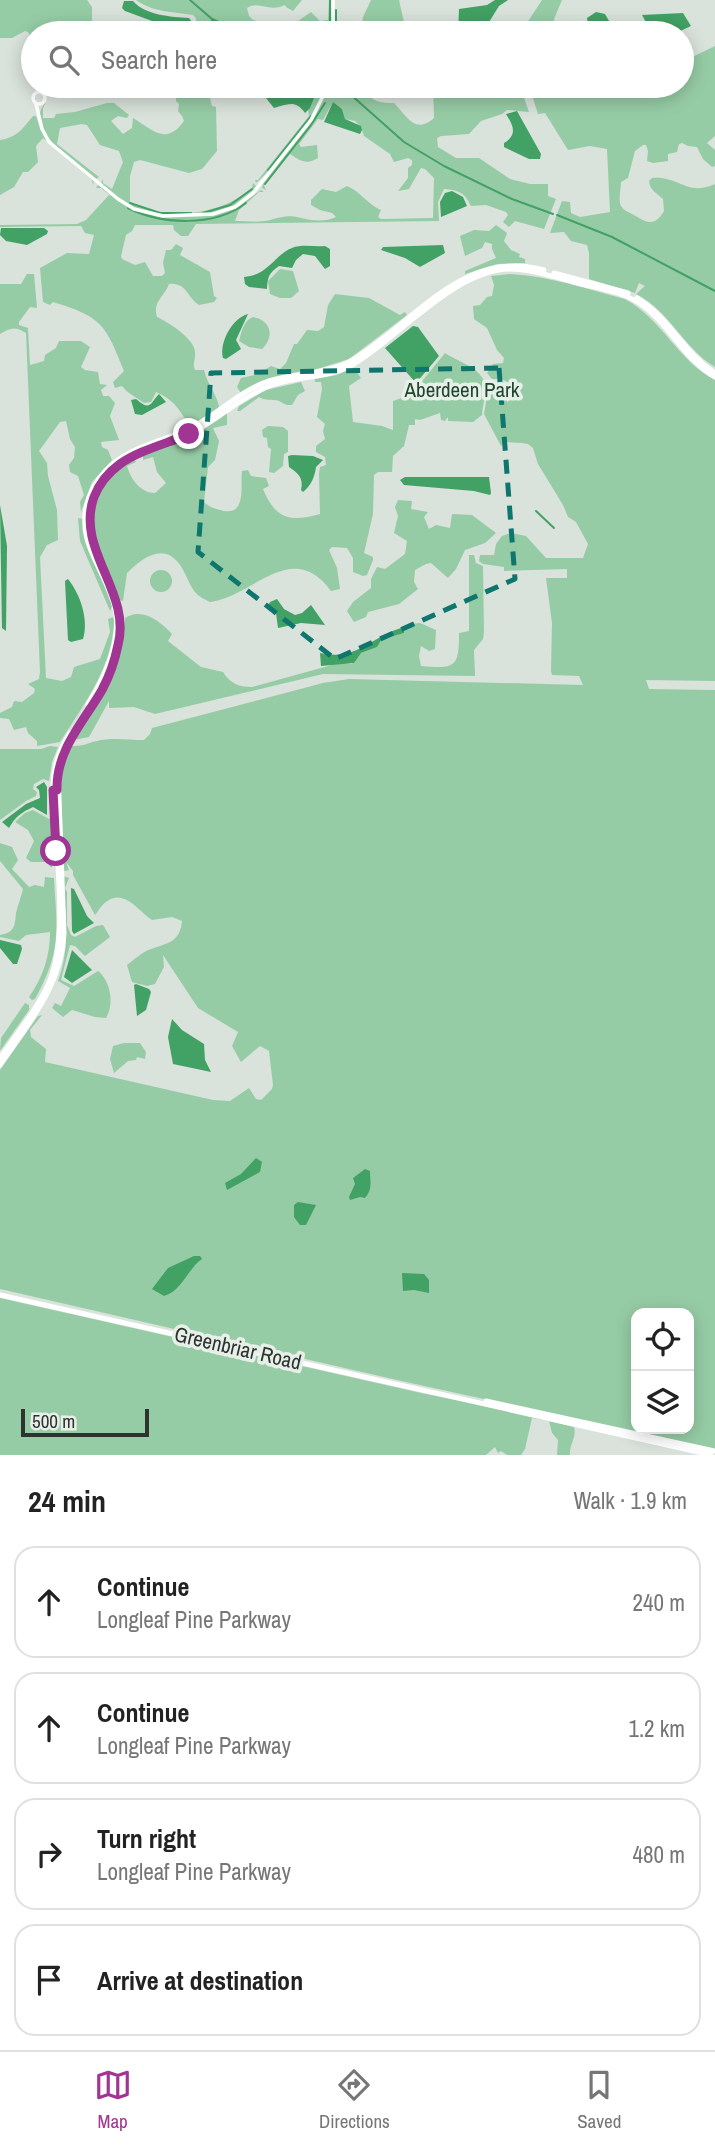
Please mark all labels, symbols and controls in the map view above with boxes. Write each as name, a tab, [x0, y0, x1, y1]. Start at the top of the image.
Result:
search box	[21, 21, 694, 98]
icon: search	[45, 41, 83, 79]
text: Search here	[101, 42, 217, 77]
park label: Aberdeen Park	[404, 375, 520, 404]
route end	[173, 418, 204, 449]
route start	[40, 835, 71, 866]
map controls	[631, 1308, 694, 1434]
button: locate	[631, 1308, 694, 1371]
street label: Greenbriar Road	[172, 1319, 304, 1377]
button: layers	[631, 1371, 694, 1434]
scale bar	[21, 1406, 149, 1438]
text: 500 m	[32, 1408, 75, 1434]
text: 24 min	[28, 1481, 106, 1521]
text: Walk · 1.9 km	[573, 1485, 687, 1516]
text: Continue	[97, 1569, 189, 1604]
icon: ahead	[30, 1583, 68, 1621]
text: 240 m	[633, 1587, 685, 1618]
text: Longleaf Pine Parkway	[97, 1604, 291, 1635]
text: Continue	[97, 1695, 189, 1730]
icon: ahead	[30, 1709, 68, 1747]
text: 1.2 km	[628, 1713, 685, 1744]
text: Longleaf Pine Parkway	[97, 1730, 291, 1761]
text: Turn right	[97, 1821, 196, 1856]
icon: right	[30, 1835, 68, 1873]
text: 480 m	[633, 1839, 685, 1870]
text: Longleaf Pine Parkway	[97, 1856, 291, 1887]
icon: arrive	[30, 1961, 68, 1999]
text: Arrive at destination	[97, 1963, 303, 1998]
tab: Map	[94, 2066, 132, 2134]
tab: Directions	[319, 2066, 390, 2134]
tab: Saved	[577, 2066, 621, 2134]

